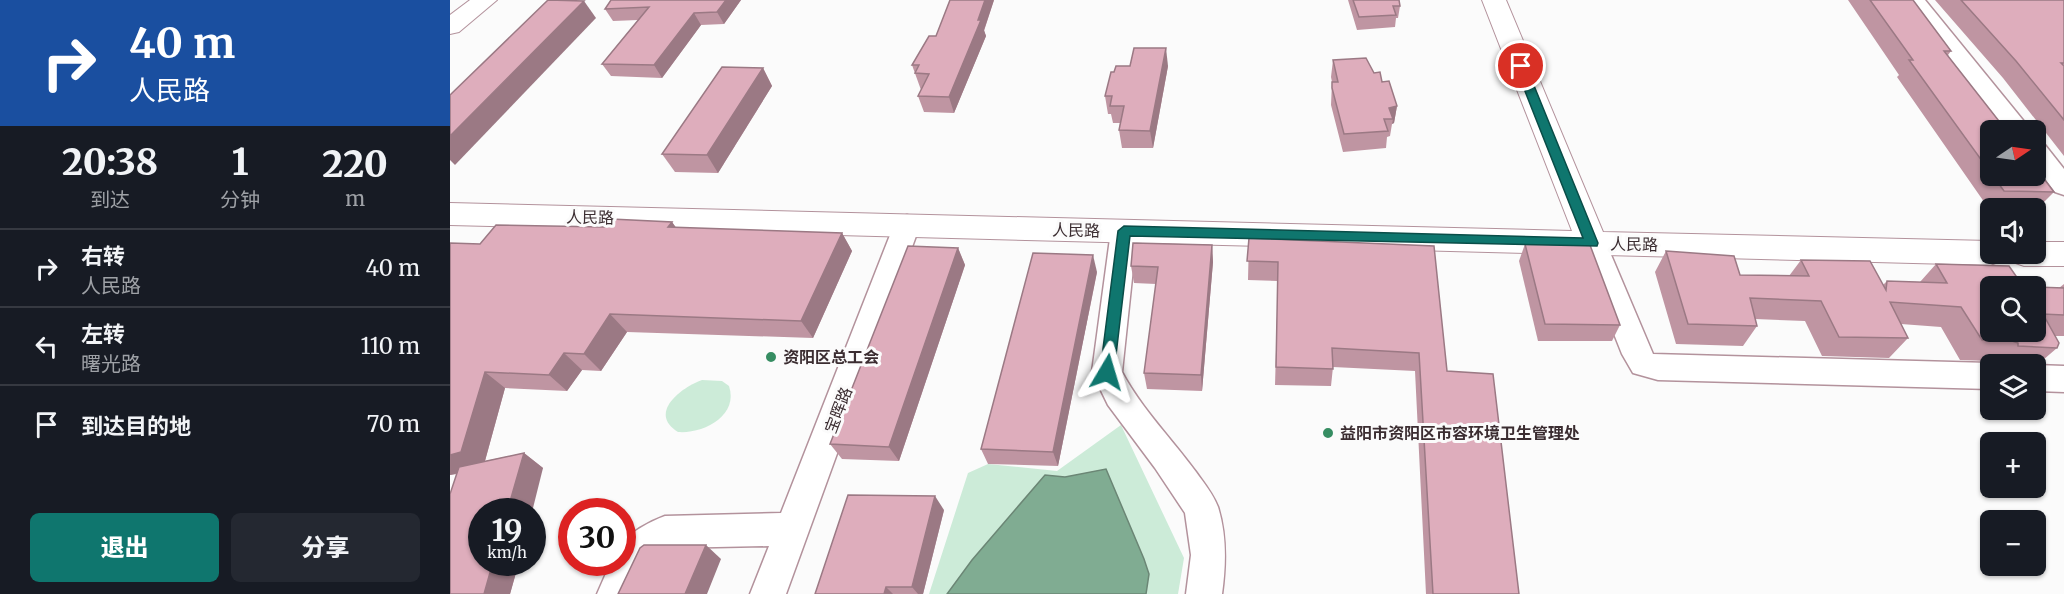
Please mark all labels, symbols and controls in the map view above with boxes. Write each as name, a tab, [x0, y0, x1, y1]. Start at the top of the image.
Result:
text: 40 m	[129, 17, 235, 69]
icon: right	[30, 24, 108, 102]
pin	[1495, 40, 1546, 91]
icon: arrive	[1504, 49, 1537, 82]
text: 人民路	[129, 73, 210, 107]
north arrow	[1980, 120, 2046, 186]
map controls	[1980, 120, 2046, 576]
text: 20:38	[62, 140, 158, 185]
text: 1	[232, 140, 249, 185]
text: 220	[322, 142, 388, 187]
text: m	[345, 186, 365, 211]
text: 到达	[90, 187, 130, 212]
text: 分钟	[220, 187, 260, 212]
button: sound	[1980, 198, 2046, 264]
street label: 人民路	[566, 207, 614, 227]
street label: 人民路	[1052, 220, 1100, 240]
street label: 人民路	[1610, 234, 1658, 254]
text: 右转	[81, 242, 125, 270]
icon: right	[30, 252, 63, 285]
text: 40 m	[365, 254, 420, 282]
text: 人民路	[81, 273, 141, 298]
button: search	[1980, 276, 2046, 342]
text: 左转	[81, 320, 125, 348]
icon: left	[30, 330, 63, 363]
text: 110 m	[361, 332, 420, 360]
position arrow	[1075, 340, 1139, 404]
place label: 资阳区总工会	[783, 347, 879, 367]
marker: 资阳区总工会	[764, 350, 778, 364]
text: 曙光路	[81, 351, 141, 376]
button: layers	[1980, 354, 2046, 420]
street label: 宝晖路	[820, 384, 856, 436]
icon: arrive	[30, 408, 63, 441]
text: 70 m	[367, 410, 420, 438]
text: 到达目的地	[81, 412, 191, 440]
place label: 益阳市资阳区市容环境卫生管理处	[1340, 423, 1580, 443]
marker: 益阳市资阳区市容环境卫生管理处	[1321, 426, 1335, 440]
button: +	[1980, 432, 2046, 498]
speed limit sign: 30	[558, 498, 636, 576]
button: −	[1980, 510, 2046, 576]
text: 19	[491, 511, 523, 549]
button: 退出	[30, 513, 219, 582]
button: 分享	[231, 513, 420, 582]
text: km/h	[487, 543, 527, 562]

